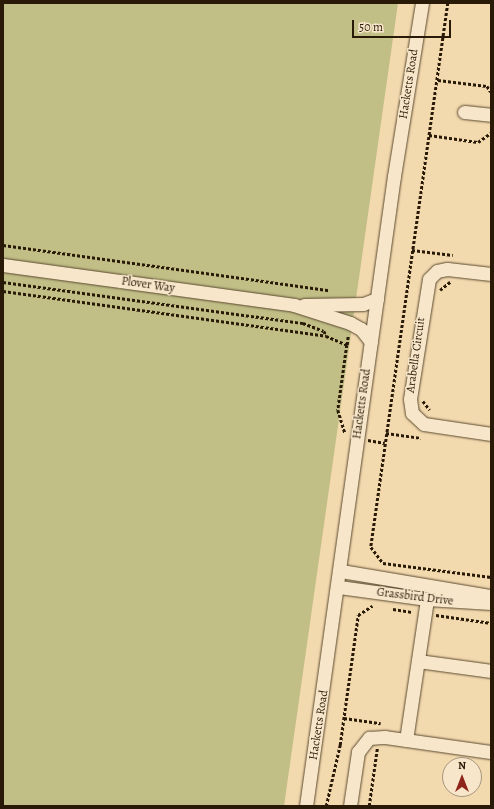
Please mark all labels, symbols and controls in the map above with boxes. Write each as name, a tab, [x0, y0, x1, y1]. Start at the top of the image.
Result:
scale bar	[354, 12, 453, 38]
text: 50 m	[359, 19, 383, 35]
street label: Hacketts Road	[396, 48, 422, 120]
street label: Plover Way	[120, 274, 176, 296]
street label: Arabella Circuit	[404, 316, 428, 394]
street label: Hacketts Road	[350, 368, 374, 440]
street label: Grassbird Drive	[376, 585, 454, 609]
street label: Hacketts Road	[306, 689, 332, 761]
north arrow	[442, 757, 482, 797]
text: N	[458, 758, 466, 773]

